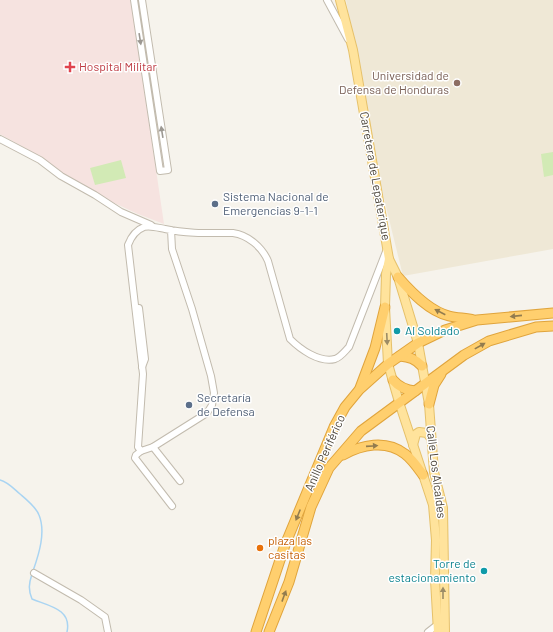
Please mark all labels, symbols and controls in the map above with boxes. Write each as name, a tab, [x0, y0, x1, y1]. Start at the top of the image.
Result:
one-way arrow	[137, 32, 143, 45]
place label: Hospital Militar	[79, 59, 157, 73]
marker: Hospital Militar	[64, 61, 76, 73]
place label: Universidad de Defensa de Honduras	[339, 68, 449, 96]
marker: Universidad de Defensa de Honduras	[452, 78, 462, 88]
street label: Carretera de Lepaterique	[358, 110, 394, 241]
one-way arrow	[159, 125, 165, 138]
place label: Sistema Nacional de Emergencias 9-1-1	[223, 189, 329, 217]
marker: Sistema Nacional de Emergencias 9-1-1	[210, 199, 220, 209]
one-way arrow	[434, 308, 445, 315]
one-way arrow	[510, 313, 522, 319]
place label: Al Soldado	[405, 323, 460, 337]
marker: Al Soldado	[392, 326, 402, 336]
one-way arrow	[383, 333, 390, 345]
one-way arrow	[474, 343, 485, 350]
place label: Secretaría de Defensa	[197, 390, 255, 418]
marker: Secretaría de Defensa	[184, 400, 194, 410]
street label: Anillo Periférico	[301, 412, 347, 493]
street label: Calle Los Alcaldes	[424, 425, 450, 519]
one-way arrow	[366, 442, 378, 449]
one-way arrow	[294, 509, 301, 521]
place label: plaza las casitas	[268, 533, 312, 561]
marker: plaza las casitas	[255, 543, 265, 553]
place label: Torre de estacionamiento	[388, 556, 476, 584]
marker: Torre de estacionamiento	[479, 566, 489, 576]
one-way arrow	[440, 586, 446, 599]
one-way arrow	[282, 590, 288, 602]

